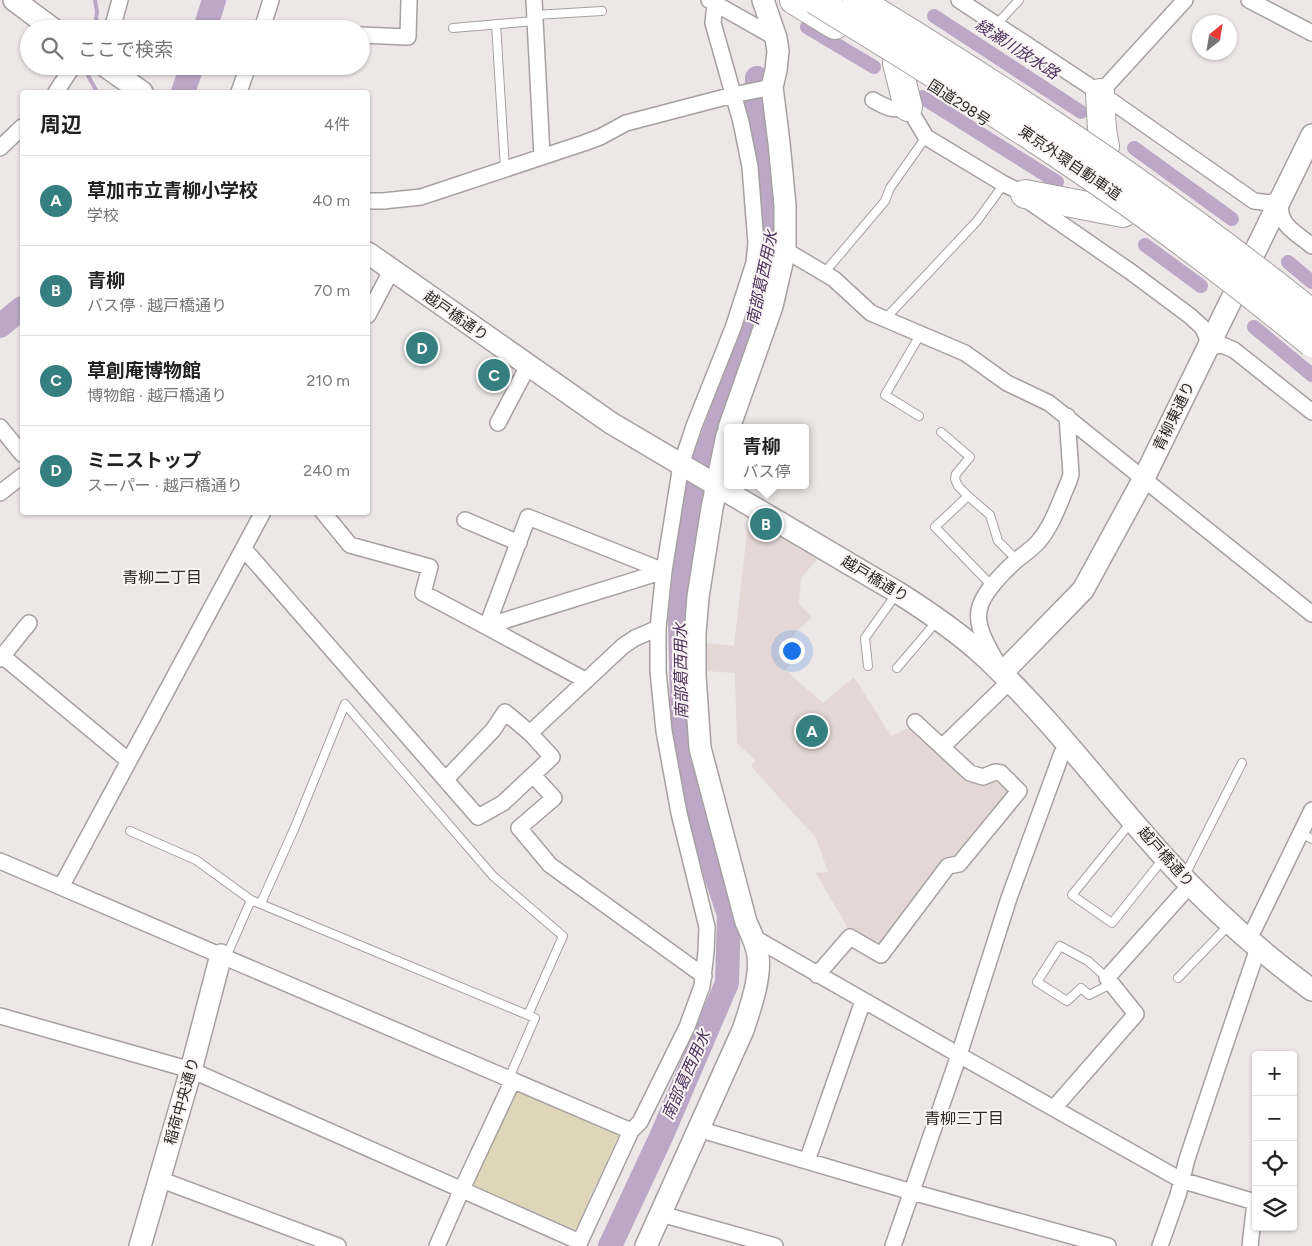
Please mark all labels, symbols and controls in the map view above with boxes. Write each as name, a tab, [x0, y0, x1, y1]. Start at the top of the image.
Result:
water label: 綾瀬川放水路	[972, 15, 1064, 84]
north arrow	[1192, 15, 1237, 60]
search box	[20, 20, 370, 75]
icon: search	[38, 34, 66, 62]
text: ここで検索	[78, 38, 173, 61]
street label: 国道298号	[924, 76, 994, 130]
text: 周辺	[40, 112, 82, 137]
text: 4件	[324, 115, 350, 134]
street label: 東京外環自動車道	[1015, 122, 1125, 204]
text: 草加市立青柳小学校	[87, 179, 258, 202]
text: A	[50, 191, 62, 210]
text: 40 m	[312, 191, 350, 210]
text: 学校	[87, 206, 119, 225]
water label: 南部葛西用水	[743, 227, 782, 327]
text: 青柳	[87, 269, 125, 292]
text: B	[51, 281, 61, 300]
text: 70 m	[314, 281, 350, 300]
street label: 越戸橋通り	[419, 287, 492, 345]
text: バス停 · 越戸橋通り	[87, 296, 227, 315]
pin: D	[406, 329, 438, 367]
pin: C	[478, 356, 510, 394]
text: 草創庵博物館	[87, 359, 201, 382]
text: C	[50, 371, 62, 390]
text: 210 m	[307, 371, 350, 390]
street label: 青柳東通り	[1149, 378, 1199, 454]
text: 博物館 · 越戸橋通り	[87, 386, 227, 405]
popup	[724, 424, 809, 489]
text: 青柳	[742, 435, 781, 458]
text: ミニストップ	[87, 449, 201, 472]
text: D	[50, 461, 62, 480]
text: 240 m	[303, 461, 350, 480]
text: バス停	[742, 462, 791, 481]
text: スーパー · 越戸橋通り	[87, 476, 243, 495]
pin: B	[750, 505, 782, 543]
street label: 越戸橋通り	[837, 551, 912, 606]
district label: 青柳二丁目	[122, 568, 202, 587]
water label: 南部葛西用水	[671, 621, 691, 719]
your location	[779, 638, 805, 664]
pin: A	[796, 712, 828, 750]
street label: 越戸橋通り	[1134, 822, 1198, 891]
water label: 南部葛西用水	[658, 1025, 715, 1123]
map controls	[1252, 1051, 1297, 1231]
button: +	[1252, 1051, 1297, 1096]
street label: 稲荷中央通り	[161, 1055, 203, 1147]
button: −	[1252, 1096, 1297, 1141]
district label: 青柳三丁目	[924, 1109, 1004, 1128]
button: locate	[1252, 1141, 1297, 1186]
button: layers	[1252, 1186, 1297, 1231]

